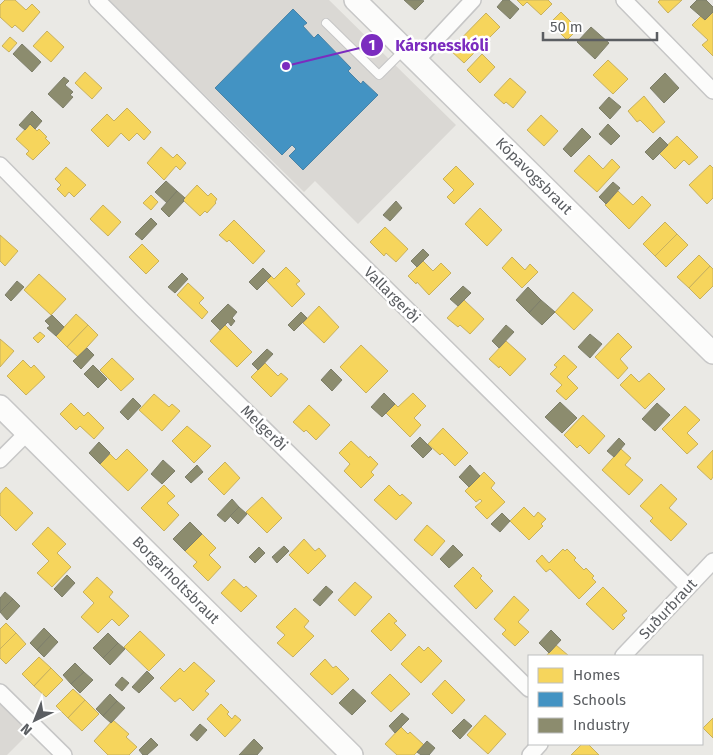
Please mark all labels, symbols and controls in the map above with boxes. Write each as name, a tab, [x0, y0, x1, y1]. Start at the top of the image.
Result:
scale bar	[543, 10, 657, 42]
text: 50 m	[550, 18, 583, 36]
callout: Kársnesskóli	[360, 30, 498, 61]
text: 1	[369, 36, 375, 54]
text: Kársnesskóli	[395, 36, 489, 55]
street label: Kópavogsbraut	[492, 134, 577, 219]
street label: Vallargerði	[360, 263, 424, 327]
street label: Melgerði	[237, 401, 291, 455]
street label: Borgarholtsbraut	[129, 533, 224, 628]
street label: Suðurbraut	[635, 574, 701, 643]
legend	[528, 655, 703, 745]
text: Homes	[573, 666, 620, 684]
text: Schools	[573, 691, 626, 709]
north arrow	[10, 695, 60, 745]
text: Industry	[573, 716, 630, 734]
text: N	[17, 720, 36, 739]

